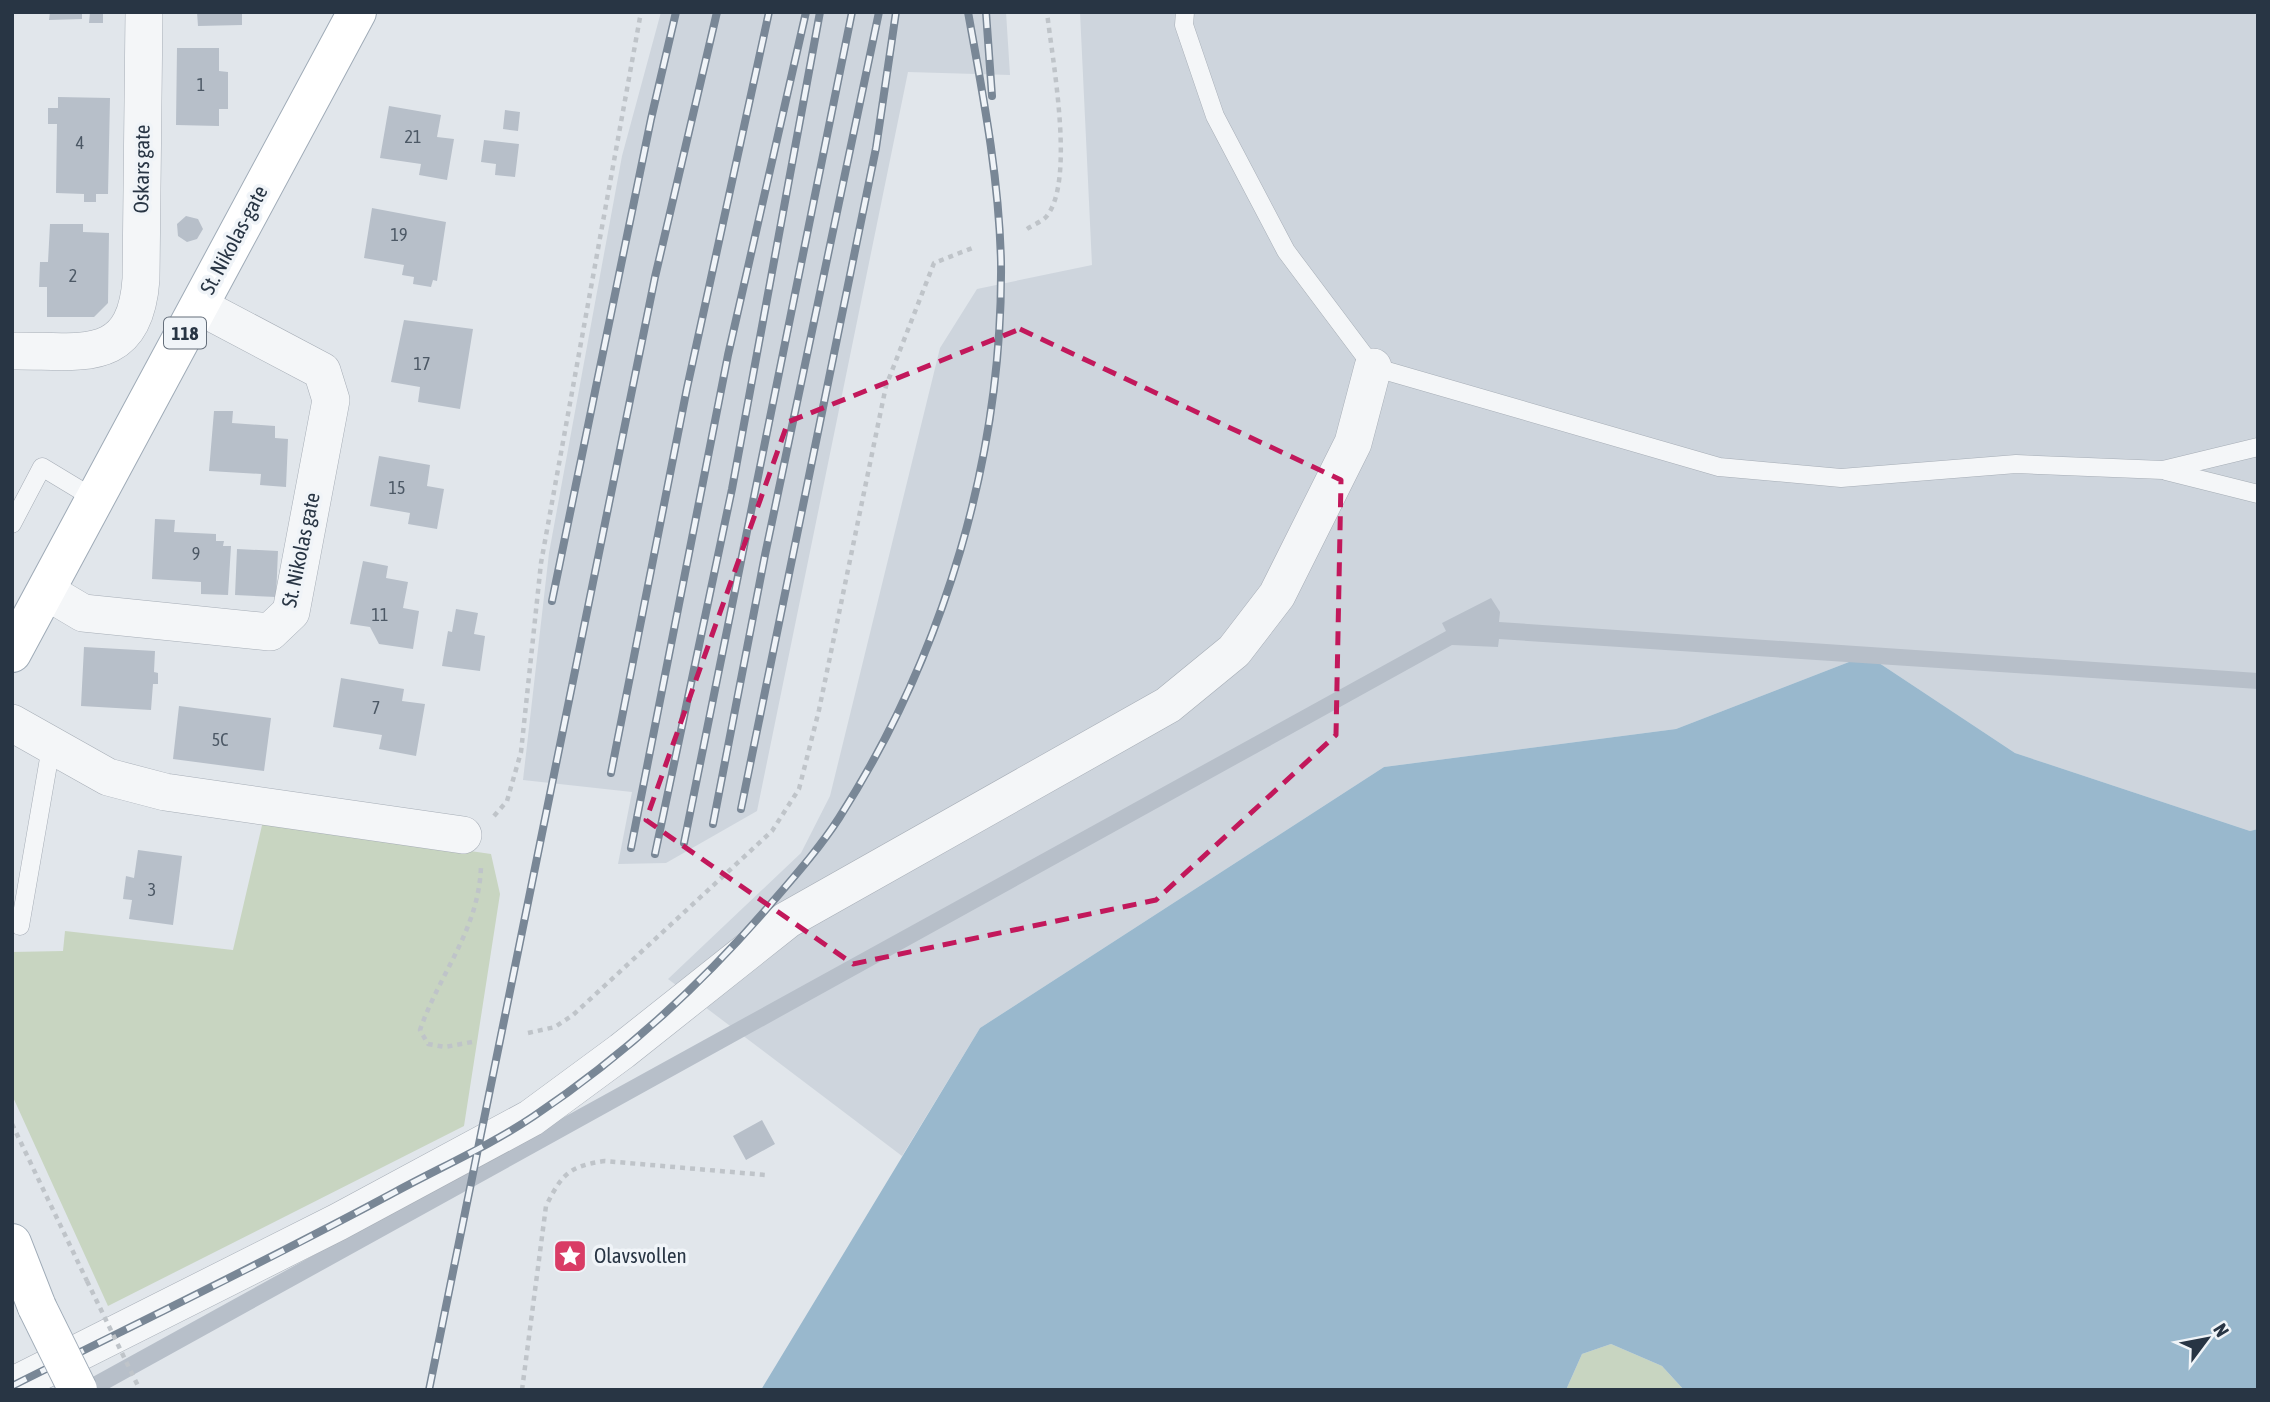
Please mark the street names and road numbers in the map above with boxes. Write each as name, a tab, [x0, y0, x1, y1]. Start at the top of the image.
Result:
street label: Oskars gate	[128, 124, 154, 214]
street label: St. Nikolas-gate	[195, 181, 272, 298]
road number: 118	[164, 318, 206, 348]
street label: St. Nikolas gate	[276, 490, 324, 609]

